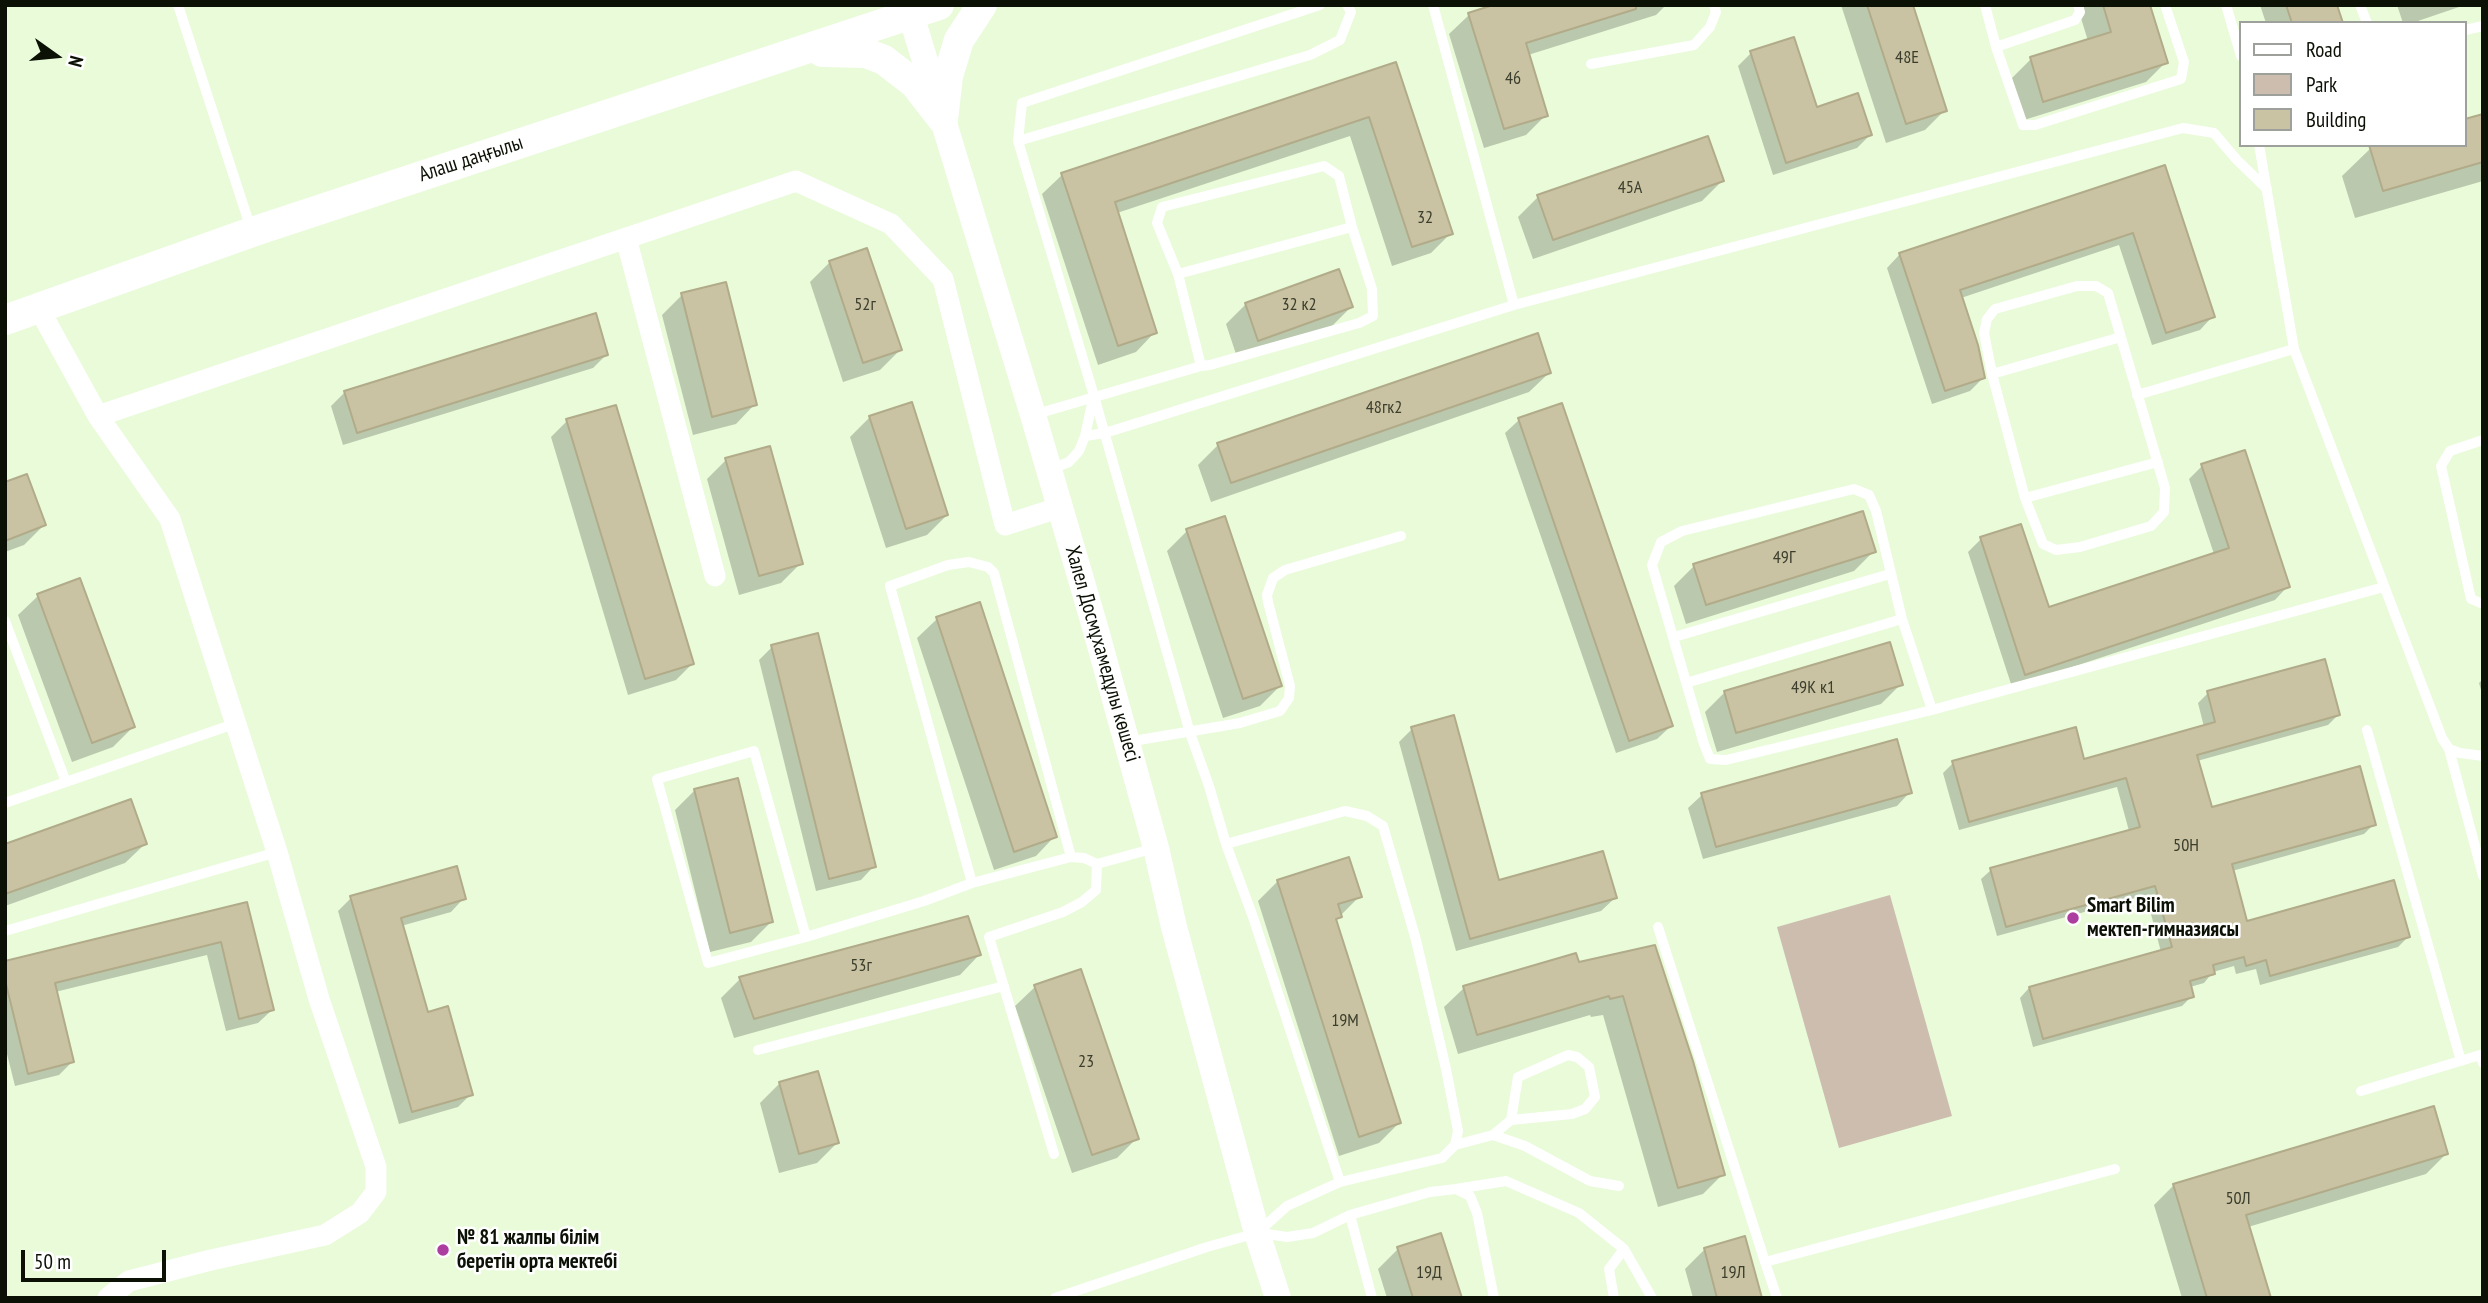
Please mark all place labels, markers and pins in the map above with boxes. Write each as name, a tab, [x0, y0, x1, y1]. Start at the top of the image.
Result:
place label: Smart Bilim мектеп-гимназиясы	[2087, 893, 2239, 943]
marker: Smart Bilim мектеп-гимназиясы	[2065, 910, 2081, 926]
place label: № 81 жалпы білім беретін орта мектебі	[457, 1225, 618, 1275]
marker: № 81 жалпы білім беретін орта мектебі	[435, 1242, 451, 1258]

